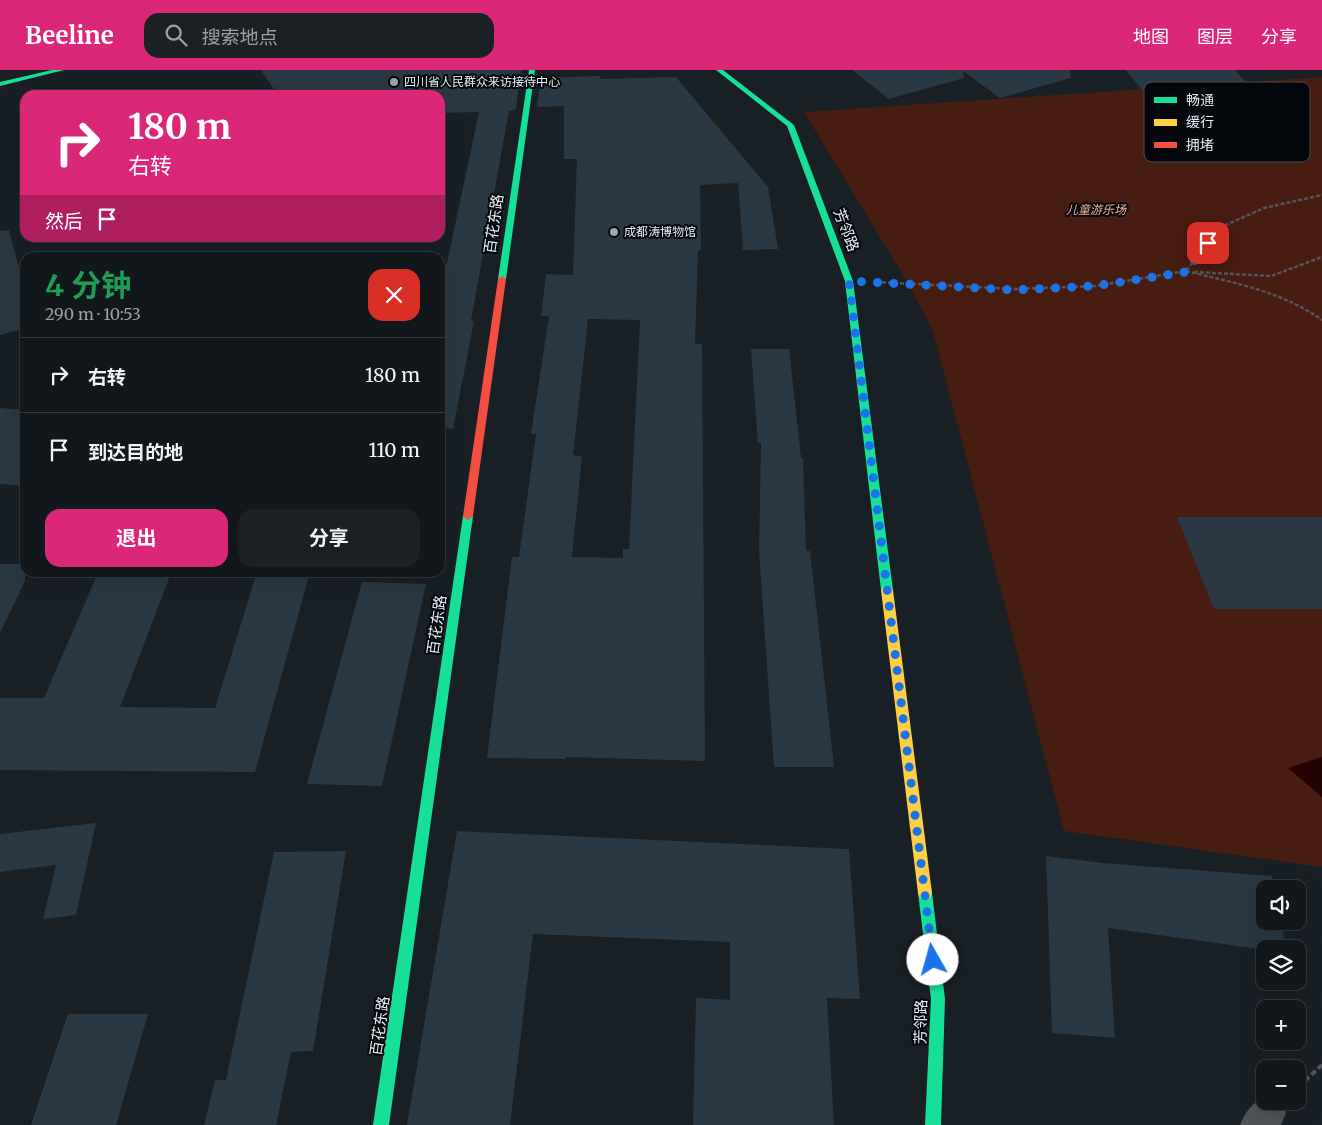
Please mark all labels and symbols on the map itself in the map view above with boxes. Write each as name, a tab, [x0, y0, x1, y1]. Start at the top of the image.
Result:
place label: 四川省人民群众来访接待中心	[404, 74, 560, 89]
marker: 四川省人民群众来访接待中心	[388, 76, 400, 88]
legend	[1144, 82, 1310, 162]
text: 畅通	[1186, 91, 1214, 109]
text: 缓行	[1186, 113, 1214, 131]
text: 拥堵	[1186, 136, 1214, 154]
street label: 百花东路	[480, 193, 507, 255]
park label: 儿童游乐场	[1066, 202, 1127, 217]
street label: 芳邻路	[830, 205, 863, 254]
pin	[1187, 222, 1229, 264]
place label: 成都涛博物馆	[624, 224, 696, 239]
marker: 成都涛博物馆	[608, 226, 620, 238]
street label: 百花东路	[423, 594, 450, 656]
position arrow	[906, 933, 958, 985]
street label: 百花东路	[366, 995, 393, 1057]
street label: 芳邻路	[911, 999, 930, 1045]

